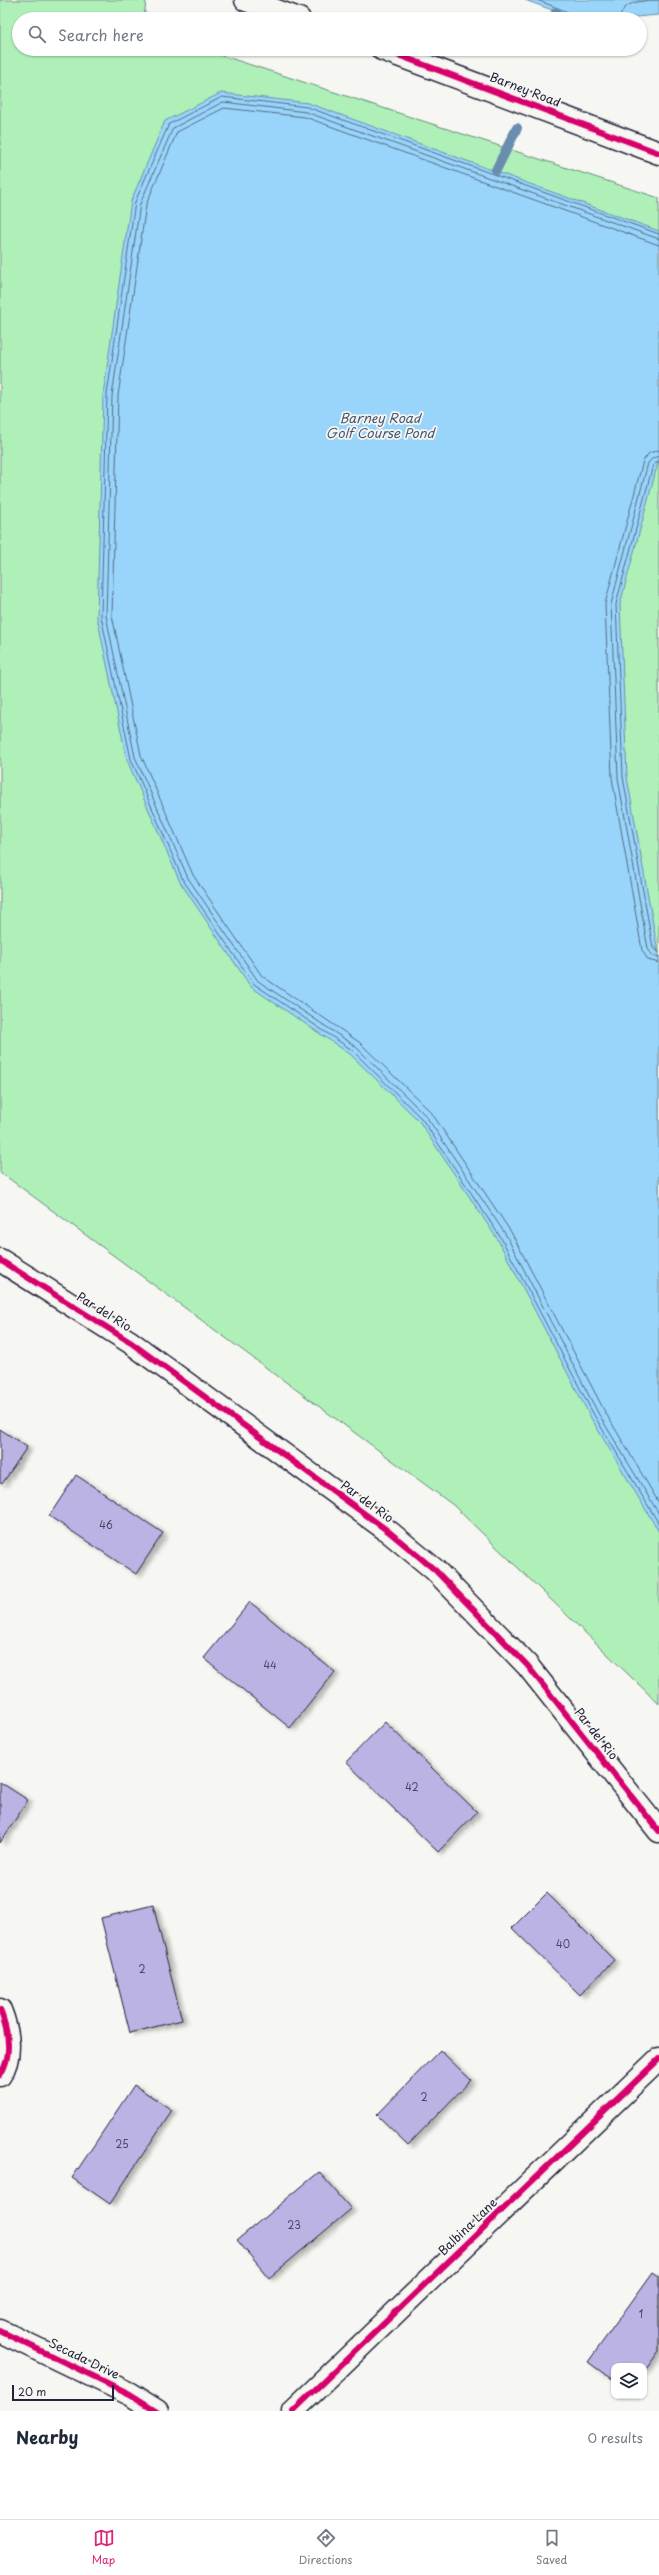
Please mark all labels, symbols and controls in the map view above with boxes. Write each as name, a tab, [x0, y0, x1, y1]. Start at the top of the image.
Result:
search box	[12, 12, 647, 56]
icon: search	[26, 23, 48, 45]
text: Search here	[58, 23, 144, 46]
street label: Barney Road	[487, 67, 564, 111]
water label: Barney Road Golf Course Pond	[326, 408, 437, 442]
street label: Par del Rio	[74, 1287, 136, 1335]
street label: Par del Rio	[337, 1476, 398, 1527]
house number: 46	[99, 1517, 113, 1532]
house number: 44	[263, 1657, 277, 1672]
street label: Par del Rio	[571, 1704, 623, 1763]
house number: 42	[405, 1779, 419, 1794]
house number: 40	[556, 1936, 570, 1951]
house number: 2	[138, 1961, 146, 1976]
house number: 2	[420, 2089, 428, 2104]
house number: 25	[115, 2136, 129, 2151]
street label: Balbina Lane	[434, 2193, 501, 2259]
house number: 23	[287, 2217, 301, 2232]
house number: 1	[639, 2306, 643, 2321]
street label: Secada Drive	[46, 2333, 123, 2383]
map controls	[611, 2363, 647, 2399]
button: layers	[611, 2363, 647, 2399]
scale bar	[12, 2383, 114, 2402]
text: 20 m	[18, 2383, 46, 2400]
text: Nearby	[16, 2424, 78, 2450]
text: 0 results	[588, 2428, 643, 2447]
tab: Map	[92, 2527, 115, 2568]
tab: Directions	[299, 2527, 352, 2568]
tab: Saved	[536, 2527, 567, 2568]

